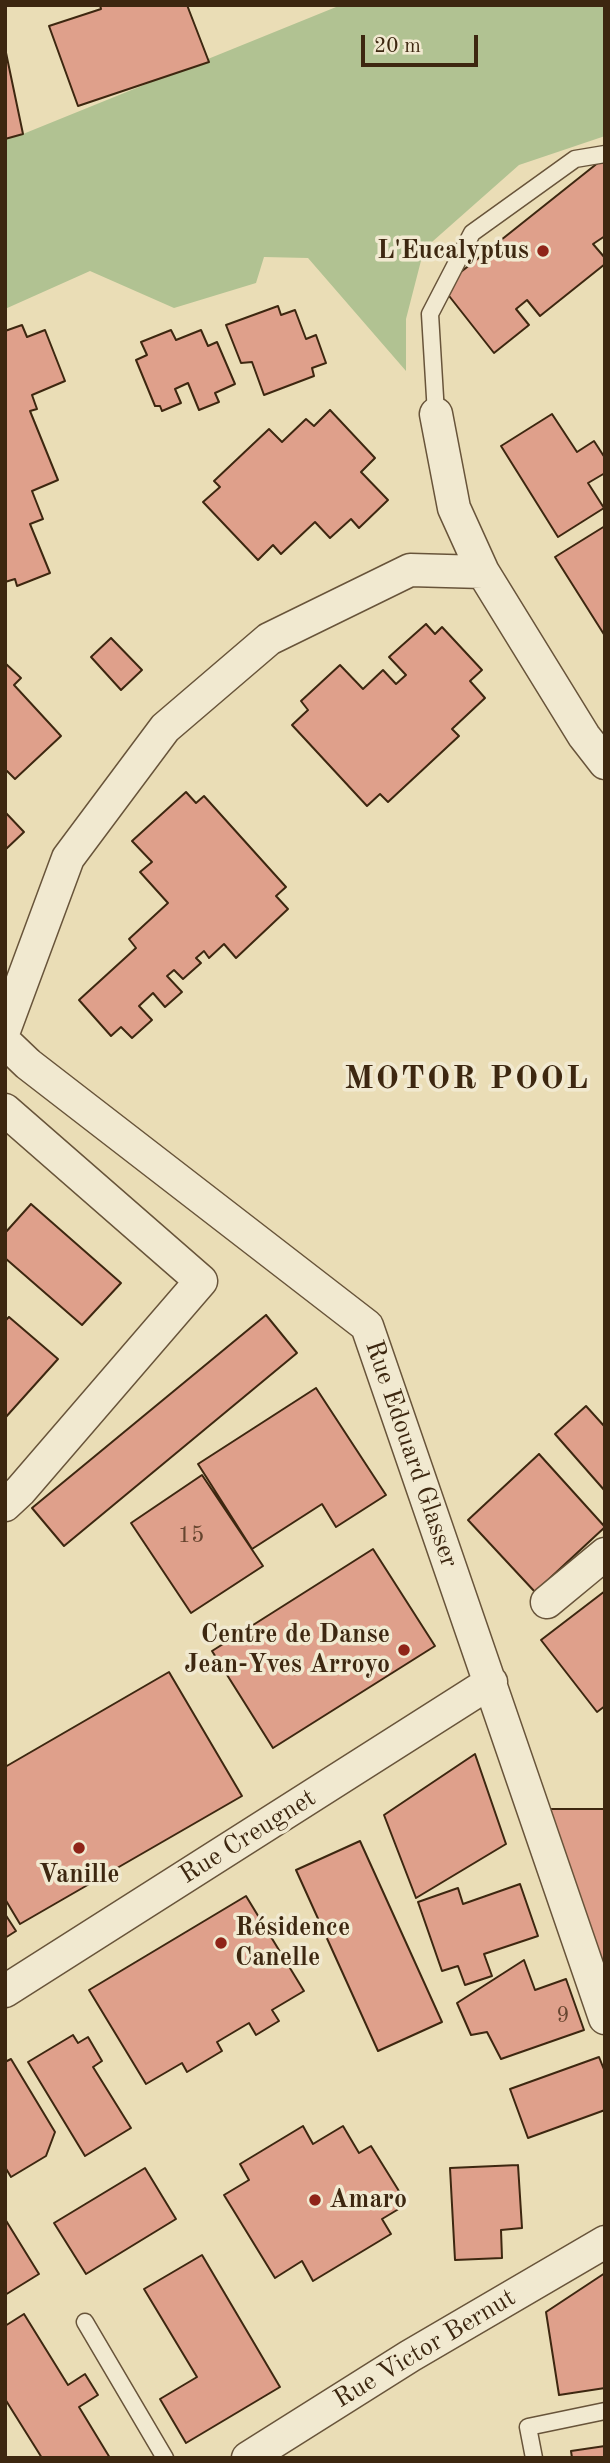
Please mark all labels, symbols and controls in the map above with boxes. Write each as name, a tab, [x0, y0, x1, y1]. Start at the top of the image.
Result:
scale bar	[365, 21, 482, 65]
text: 20 m	[374, 36, 421, 57]
place label: L'Eucalyptus	[377, 235, 529, 267]
marker: L'Eucalyptus	[535, 243, 551, 259]
district label: MOTOR POOL	[345, 1059, 589, 1099]
street label: Rue Edouard Glasser	[357, 1336, 465, 1572]
house number: 15	[178, 1522, 204, 1550]
place label: Centre de Danse Jean-Yves Arroyo	[184, 1619, 390, 1680]
marker: Centre de Danse Jean-Yves Arroyo	[396, 1642, 412, 1658]
street label: Rue Creugnet	[174, 1783, 322, 1891]
marker: Vanille	[71, 1840, 87, 1856]
place label: Vanille	[38, 1859, 120, 1891]
place label: Résidence Canelle	[235, 1912, 350, 1974]
marker: Résidence Canelle	[213, 1935, 229, 1951]
house number: 9	[556, 2002, 570, 2030]
place label: Amaro	[329, 2184, 407, 2216]
marker: Amaro	[307, 2192, 323, 2208]
street label: Rue Victor Bernut	[328, 2282, 522, 2416]

